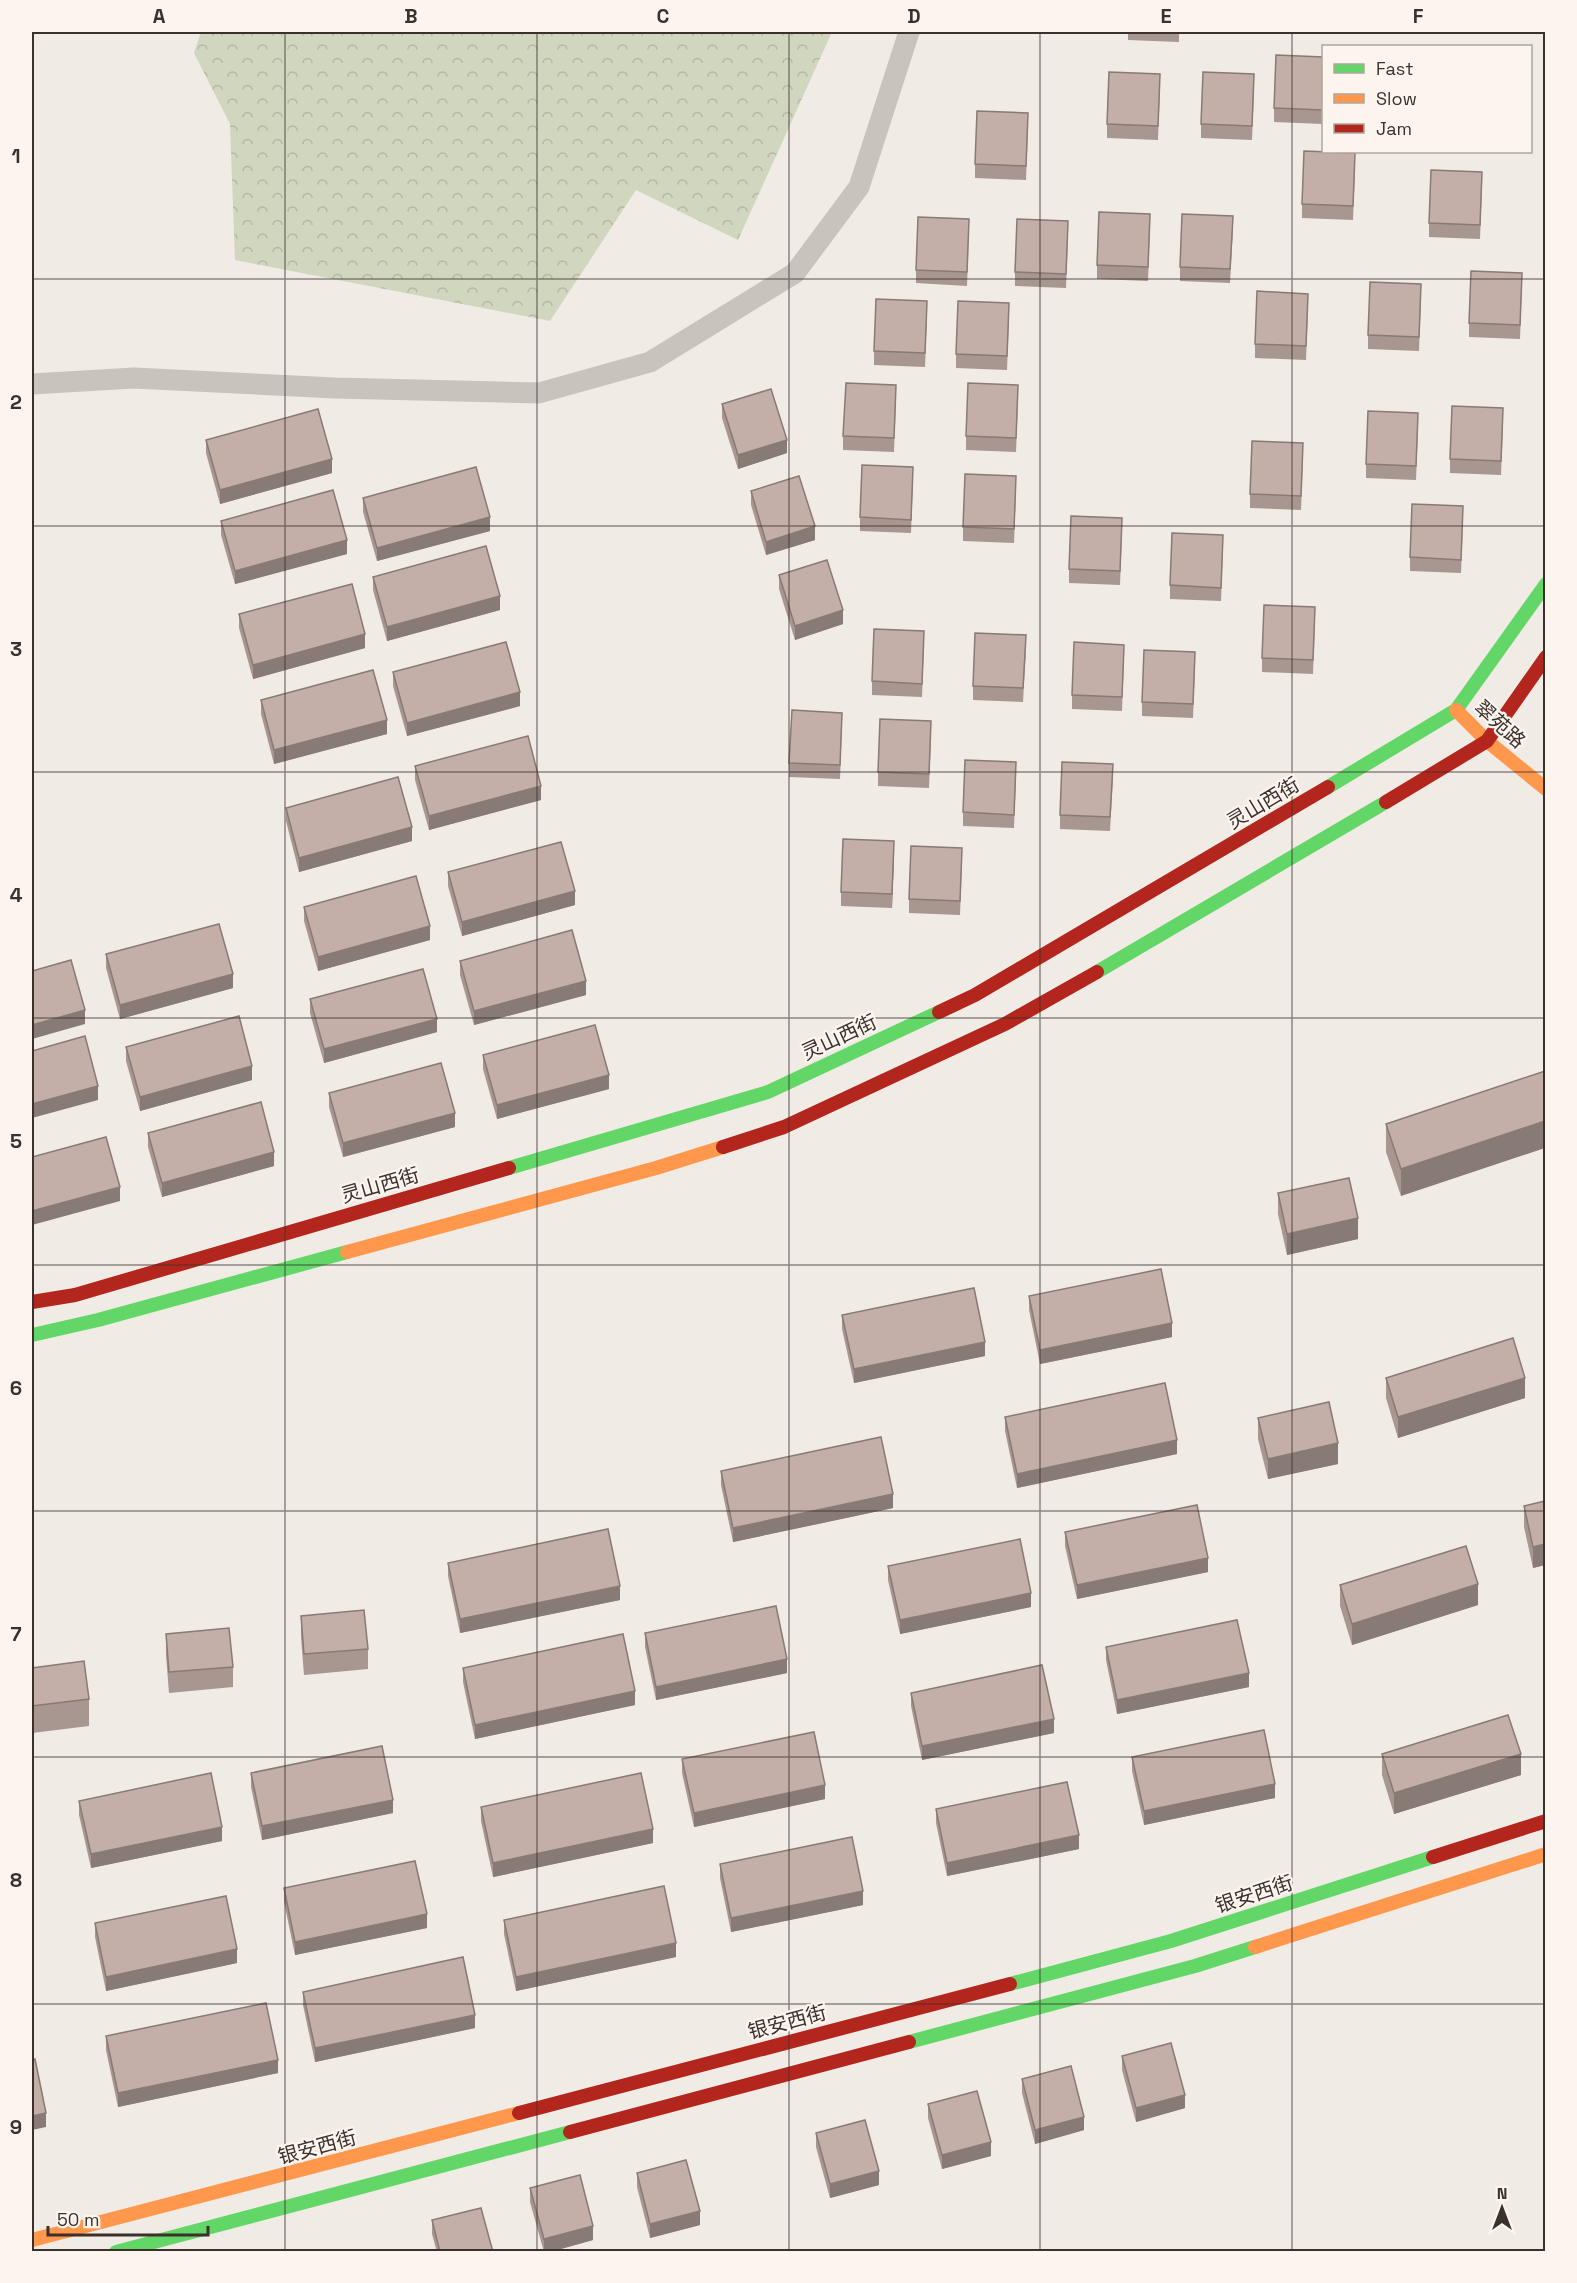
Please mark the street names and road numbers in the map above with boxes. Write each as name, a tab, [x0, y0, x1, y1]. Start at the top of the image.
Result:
street label: 翠苑路	[1469, 694, 1531, 754]
street label: 灵山西街	[1222, 771, 1304, 835]
street label: 灵山西街	[797, 1008, 881, 1066]
street label: 灵山西街	[338, 1161, 422, 1209]
street label: 银安西街	[1212, 1869, 1296, 1919]
street label: 银安西街	[745, 1999, 829, 2045]
street label: 银安西街	[275, 2124, 359, 2170]

